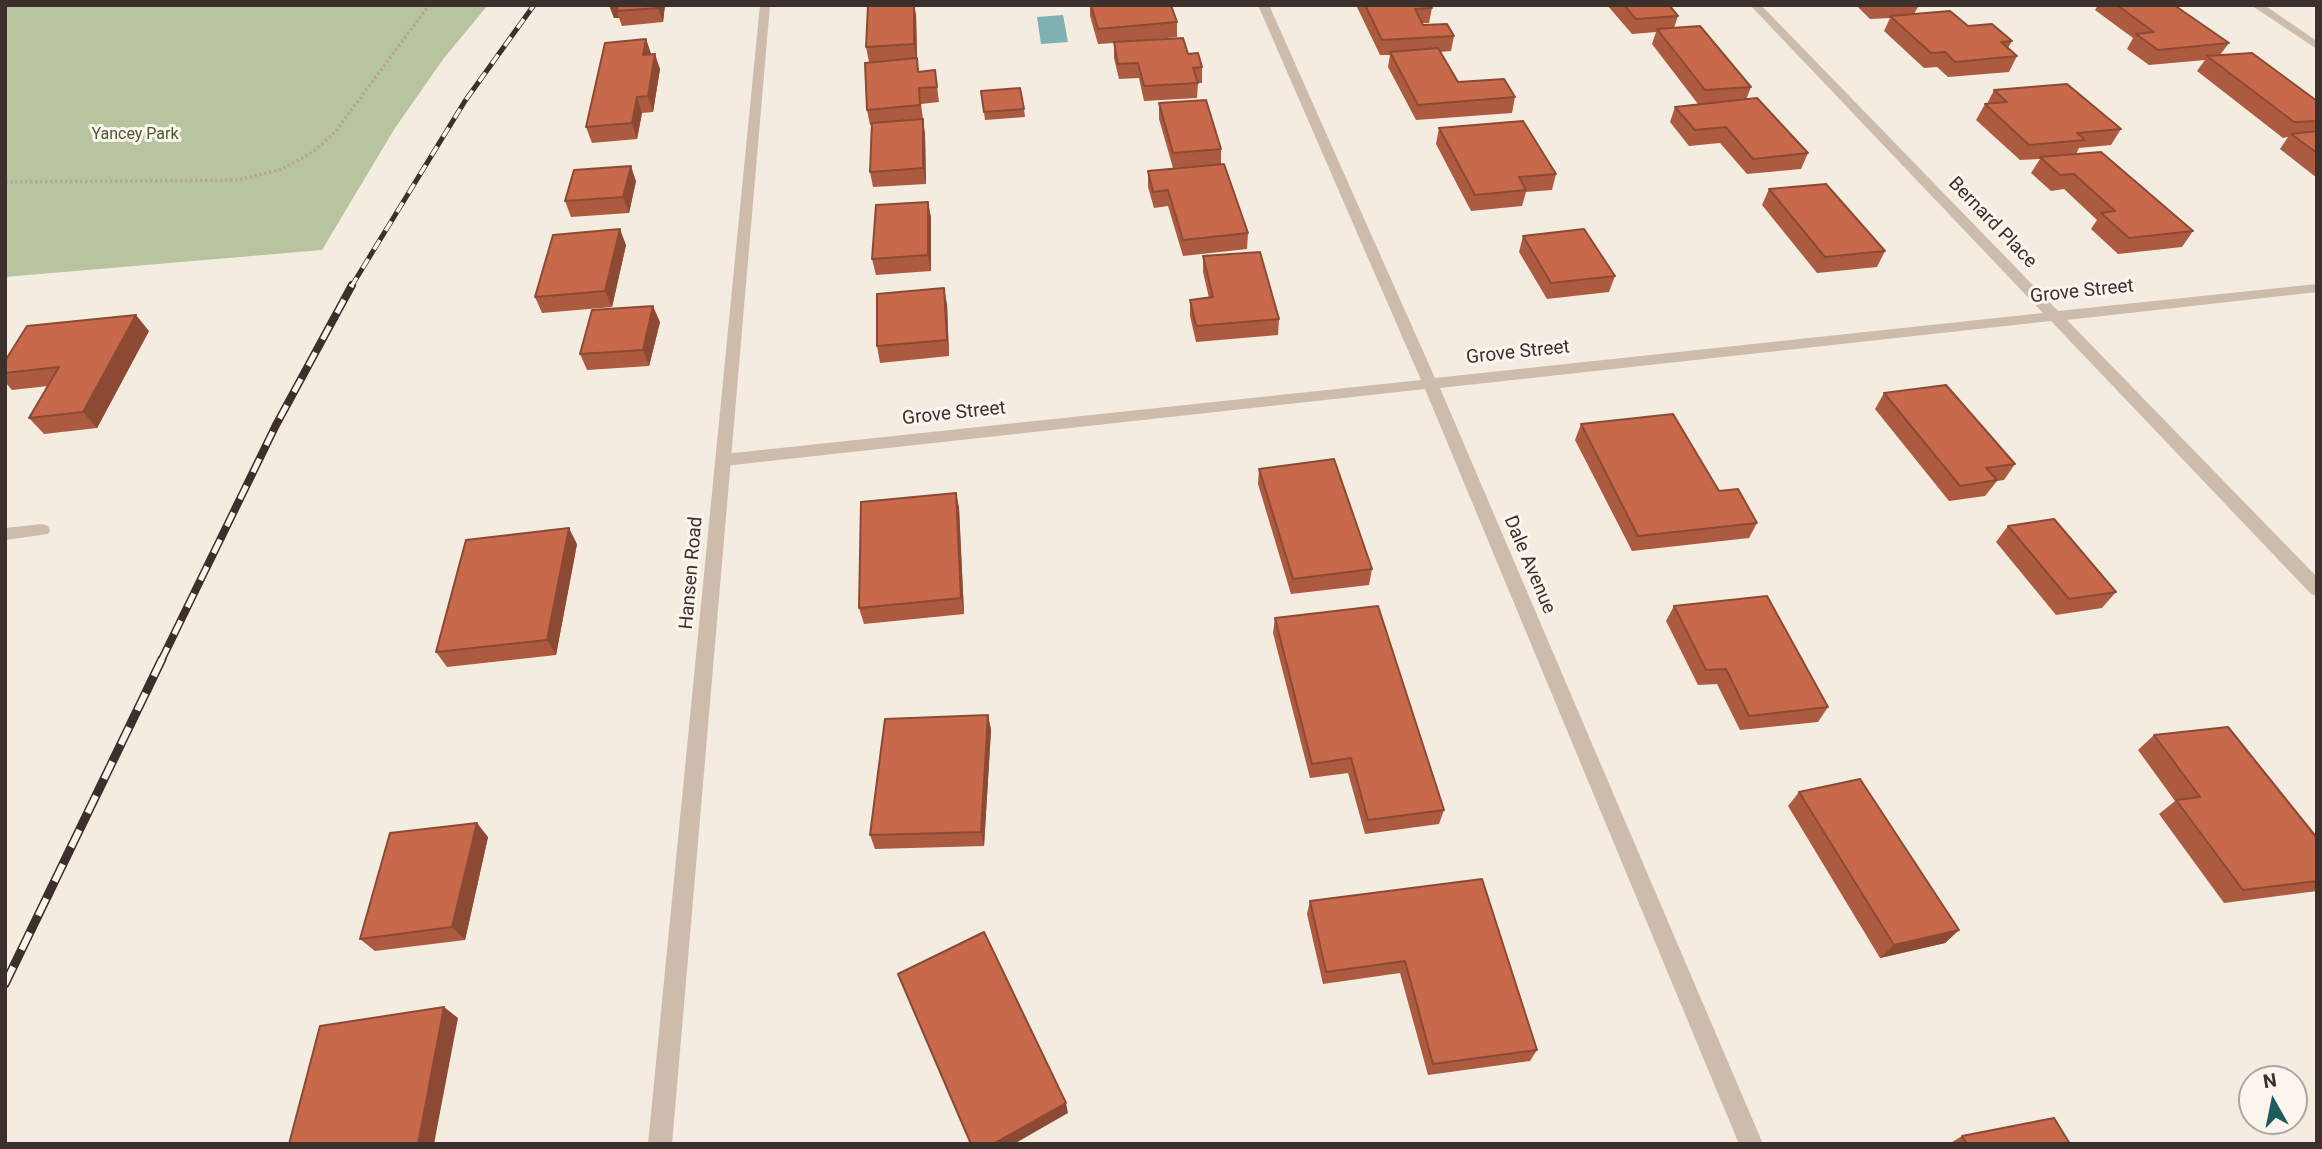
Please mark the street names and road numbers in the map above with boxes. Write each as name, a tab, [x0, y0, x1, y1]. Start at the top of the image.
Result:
street label: Bernard Place	[1943, 173, 2041, 273]
street label: Grove Street	[2029, 275, 2135, 309]
street label: Grove Street	[1465, 336, 1571, 370]
street label: Grove Street	[901, 397, 1007, 431]
street label: Dale Avenue	[1498, 513, 1560, 617]
street label: Hansen Road	[676, 516, 708, 630]

